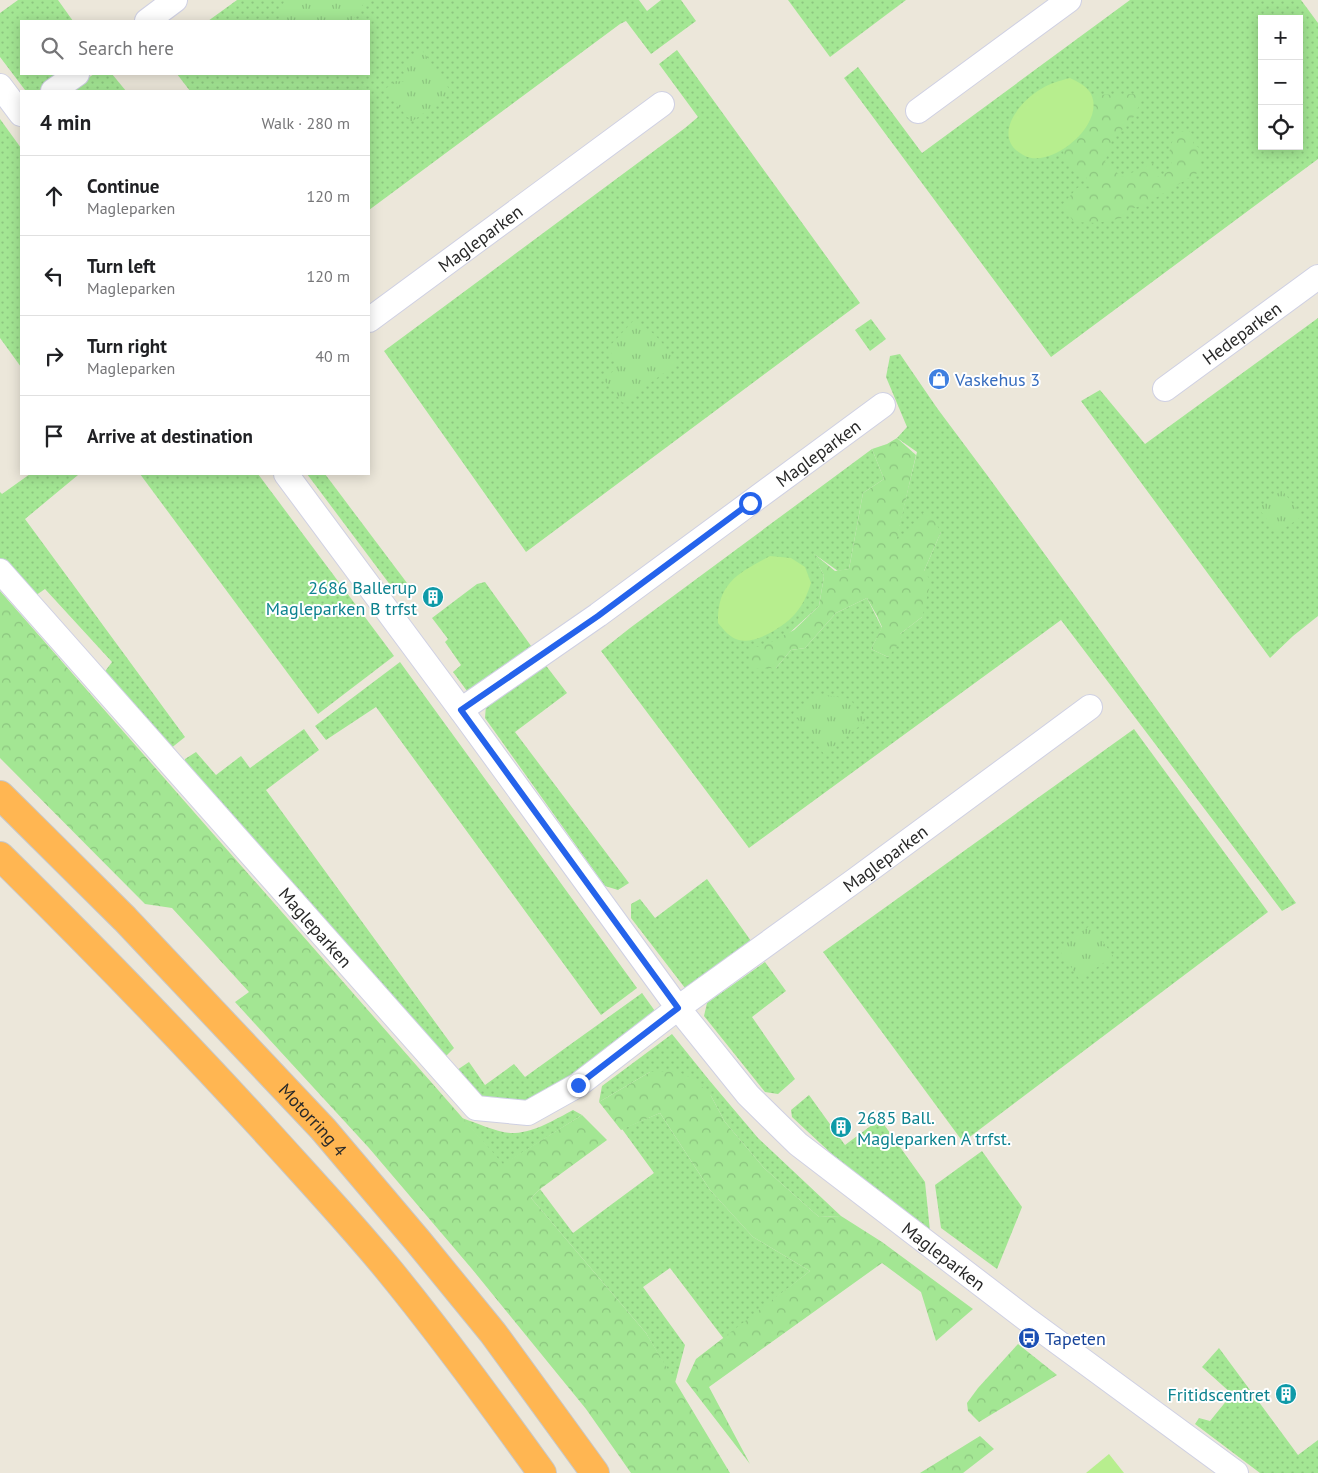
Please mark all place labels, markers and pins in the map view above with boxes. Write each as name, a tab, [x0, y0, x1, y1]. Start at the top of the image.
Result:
shop icon: Vaskehus 3	[927, 367, 951, 391]
place label: Vaskehus 3	[954, 368, 1040, 391]
place label: 2686 Ballerup Magleparken B trfst	[266, 576, 417, 620]
building icon: 2686 Ballerup Magleparken B trfst	[421, 585, 445, 609]
place label: 2685 Ball. Magleparken A trfst.	[857, 1106, 1011, 1150]
building icon: 2685 Ball. Magleparken A trfst.	[829, 1115, 853, 1139]
bus stop icon: Tapeten	[1017, 1326, 1041, 1350]
place label: Tapeten	[1045, 1327, 1106, 1350]
building icon: Fritidscentret	[1274, 1382, 1298, 1406]
place label: Fritidscentret	[1167, 1383, 1270, 1406]

